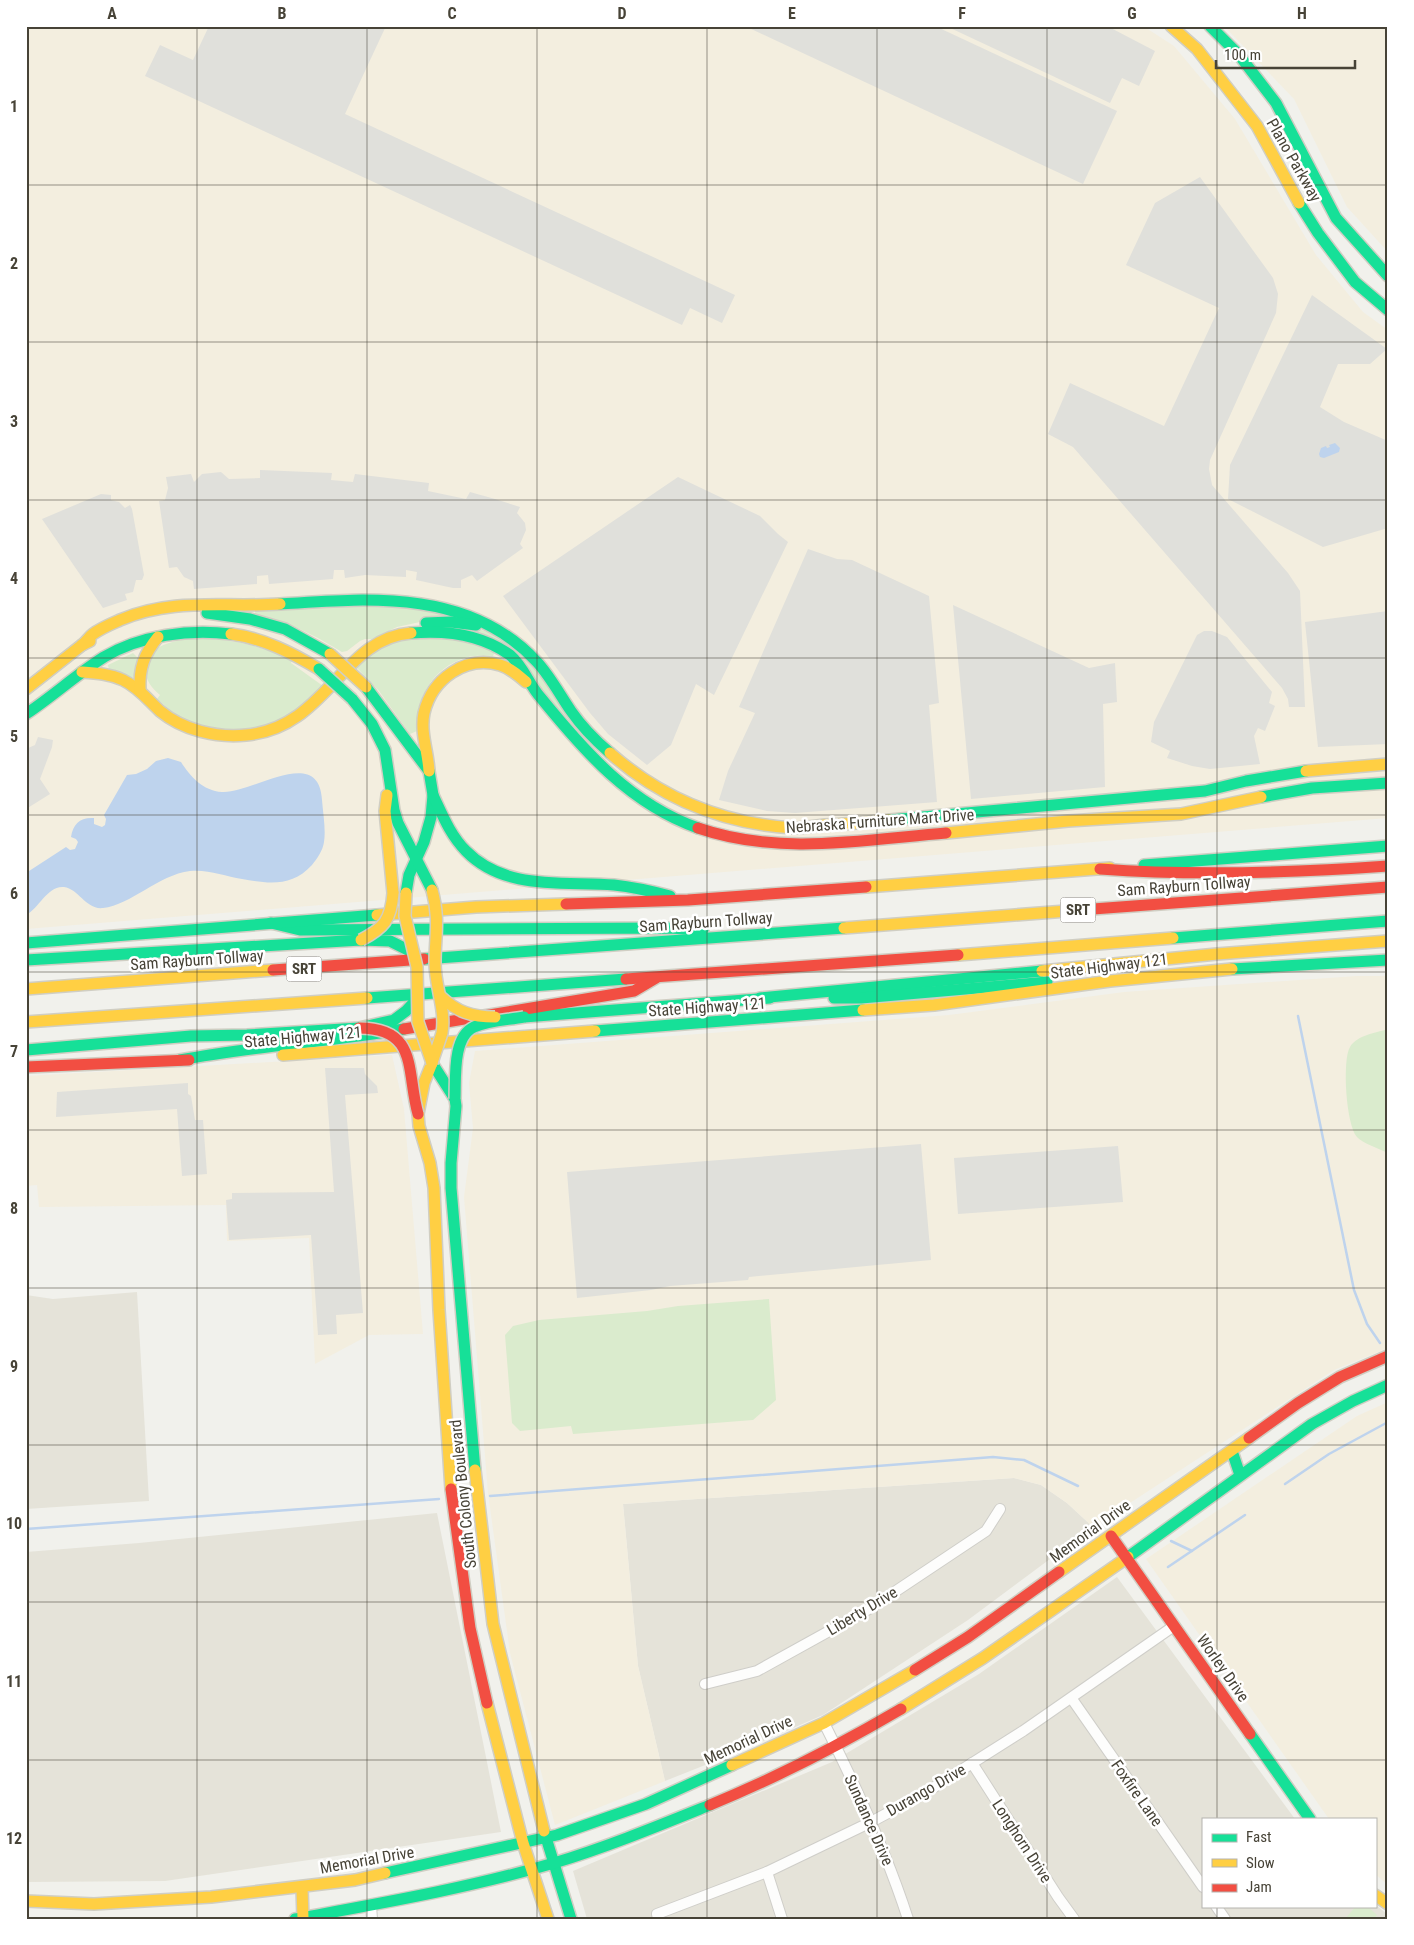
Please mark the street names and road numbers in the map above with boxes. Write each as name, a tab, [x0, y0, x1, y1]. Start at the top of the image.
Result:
street label: Plano Parkway	[1263, 115, 1326, 205]
street label: Nebraska Furniture Mart Drive	[785, 805, 975, 837]
street label: Sam Rayburn Tollway	[1117, 872, 1252, 900]
road number: SRT	[1060, 898, 1096, 922]
street label: Sam Rayburn Tollway	[639, 908, 774, 936]
street label: Sam Rayburn Tollway	[130, 946, 265, 974]
street label: State Highway 121	[1049, 949, 1169, 983]
road number: SRT	[286, 956, 322, 982]
street label: State Highway 121	[648, 993, 766, 1021]
street label: State Highway 121	[243, 1022, 363, 1052]
street label: South Colony Boulevard	[446, 1419, 480, 1569]
street label: Memorial Drive	[1046, 1495, 1134, 1567]
street label: Liberty Drive	[823, 1583, 901, 1639]
street label: Worley Drive	[1193, 1631, 1253, 1705]
street label: Memorial Drive	[701, 1711, 795, 1769]
street label: Foxfire Lane	[1107, 1756, 1167, 1830]
street label: Durango Drive	[883, 1760, 969, 1820]
street label: Sundance Drive	[840, 1772, 898, 1868]
street label: Longhorn Drive	[988, 1796, 1056, 1886]
street label: Memorial Drive	[319, 1842, 415, 1878]

